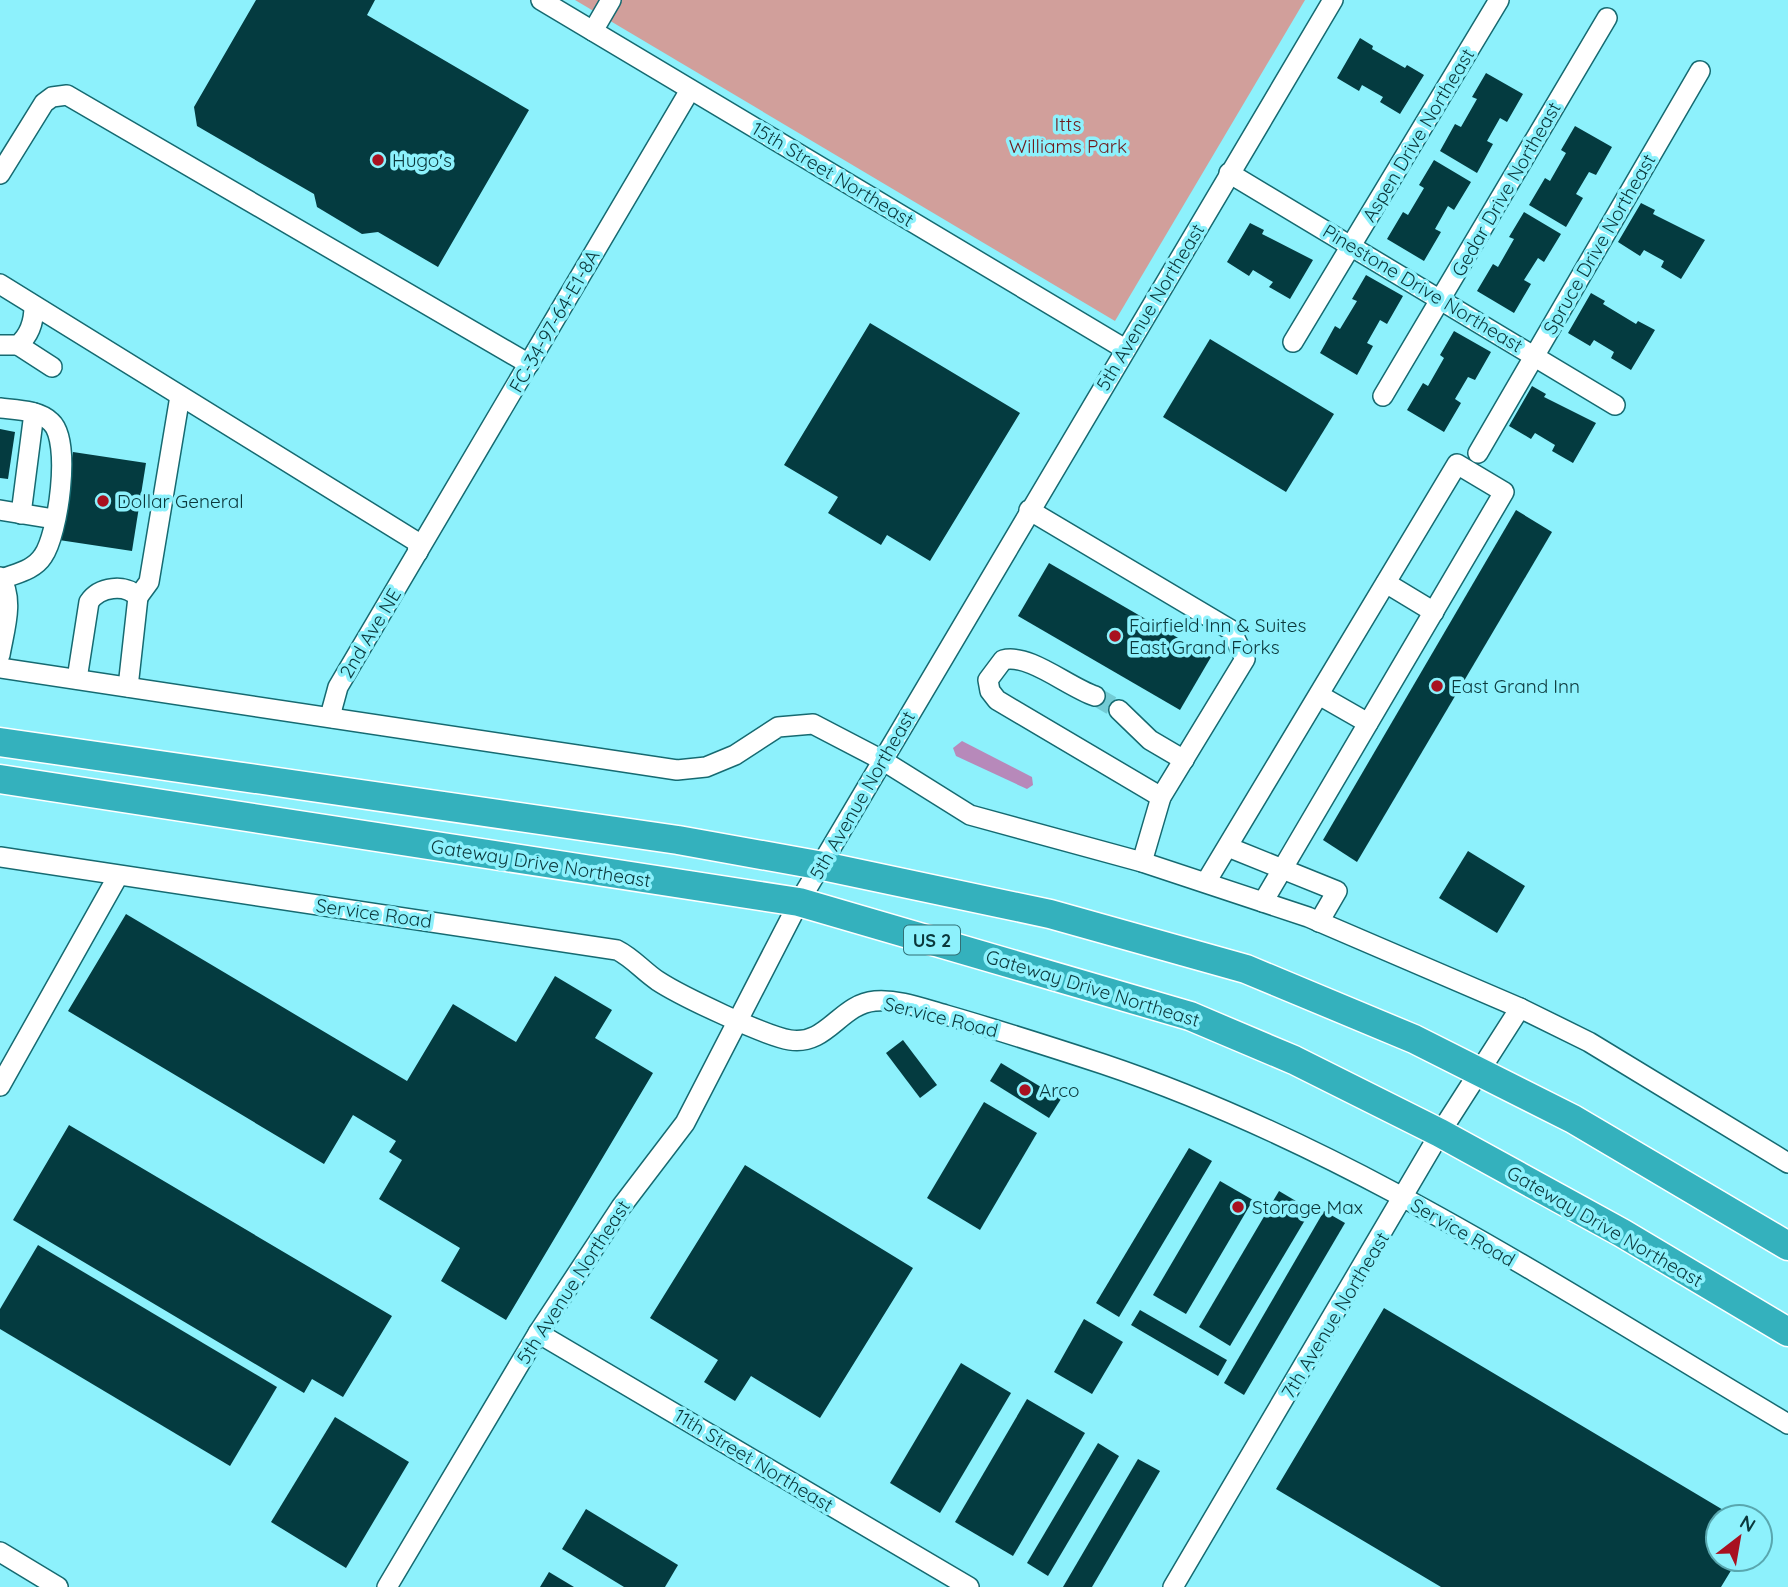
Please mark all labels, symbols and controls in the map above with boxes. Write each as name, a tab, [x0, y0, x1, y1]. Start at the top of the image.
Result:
street label: Aspen Drive Northeast	[1357, 44, 1479, 226]
street label: Gedar Drive Northeast	[1446, 97, 1566, 281]
park label: Itts Williams Park	[1009, 112, 1127, 158]
street label: 15th Street Northeast	[748, 116, 918, 232]
place label: Hugo's	[392, 148, 452, 172]
street label: Spruce Drive Northeast	[1537, 149, 1661, 339]
marker: Hugo's	[370, 152, 386, 168]
street label: 5th Avenue Northeast	[1091, 219, 1209, 395]
street label: Pinestone Drive Northeast	[1319, 219, 1527, 357]
street label: FC-34-97-64-E1-8A	[503, 245, 605, 397]
place label: Dollar General	[117, 489, 244, 513]
marker: Dollar General	[95, 493, 111, 509]
street label: 2nd Ave NE	[334, 584, 406, 682]
place label: Fairfield Inn & Suites East Grand Forks	[1129, 613, 1306, 659]
marker: Fairfield Inn & Suites East Grand Forks	[1107, 628, 1123, 644]
place label: East Grand Inn	[1451, 674, 1580, 698]
marker: East Grand Inn	[1429, 678, 1445, 694]
street label: 5th Avenue Northeast	[804, 707, 920, 883]
street label: Gateway Drive Northeast	[429, 834, 653, 892]
street label: Service Road	[315, 893, 433, 933]
road number: US 2	[904, 925, 960, 954]
street label: Gateway Drive Northeast	[983, 944, 1203, 1032]
street label: Service Road	[881, 991, 1001, 1043]
place label: Arco	[1039, 1078, 1080, 1102]
marker: Arco	[1017, 1082, 1033, 1098]
street label: Gateway Drive Northeast	[1503, 1160, 1707, 1292]
street label: Service Road	[1406, 1192, 1520, 1272]
place label: Storage Max	[1252, 1195, 1363, 1219]
street label: 5th Avenue Northeast	[511, 1196, 635, 1368]
marker: Storage Max	[1230, 1199, 1246, 1215]
street label: 7th Avenue Northeast	[1276, 1227, 1394, 1403]
street label: 11th Street Northeast	[670, 1403, 838, 1517]
north arrow	[1704, 1503, 1774, 1573]
text: N	[1736, 1510, 1760, 1537]

